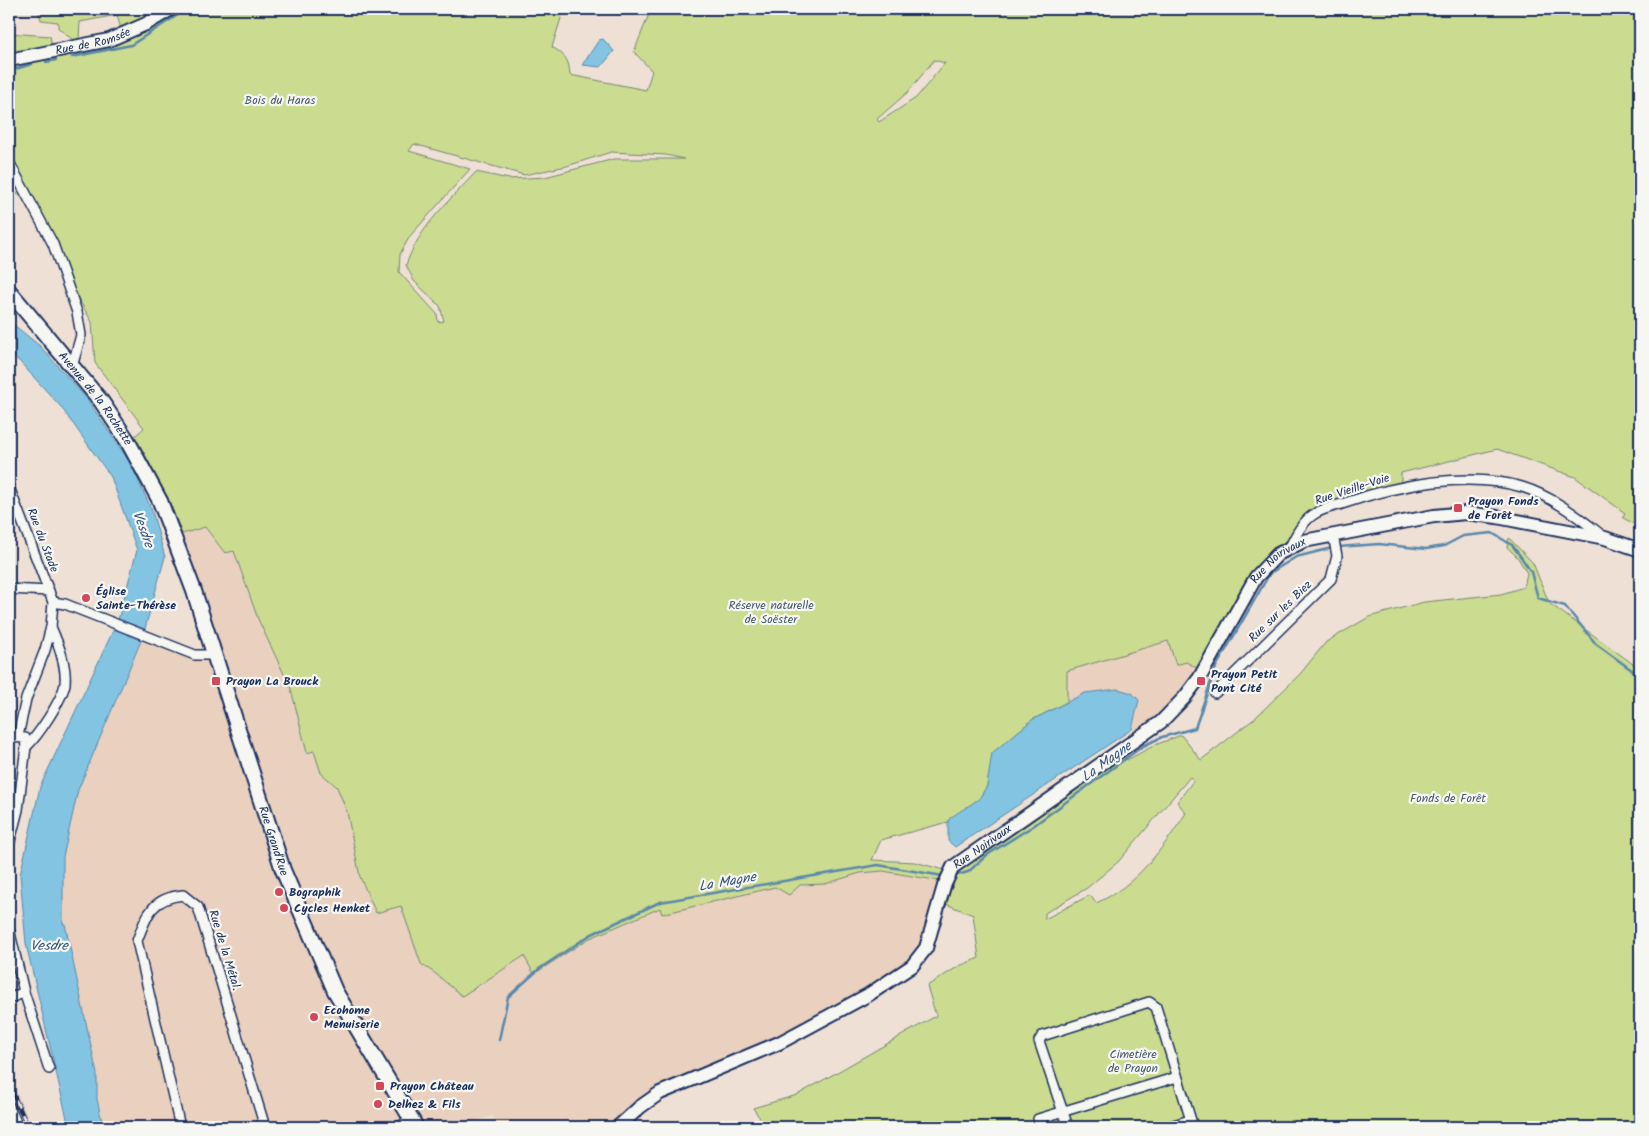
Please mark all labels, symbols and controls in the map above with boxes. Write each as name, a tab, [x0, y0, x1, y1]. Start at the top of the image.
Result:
street label: Rue de Romsée	[54, 23, 134, 60]
park label: Bois du Haras	[245, 91, 315, 110]
street label: Avenue de la Rochette	[53, 347, 137, 450]
street label: Rue Vieille-Voie	[1312, 468, 1392, 510]
place label: Prayon Fonds de Forêt	[1468, 492, 1539, 525]
marker: Prayon Fonds de Forêt	[1452, 502, 1464, 514]
street label: Rue du Stade	[22, 505, 64, 576]
water label: Vesdre	[126, 508, 160, 552]
street label: Rue Noirivaux	[1245, 532, 1310, 587]
street label: Rue sur les Biez	[1244, 576, 1316, 647]
place label: Église Sainte-Thérèse	[96, 582, 176, 615]
marker: Église Sainte-Thérèse	[80, 592, 92, 604]
park label: Réserve naturelle de Soëster	[728, 596, 814, 629]
place label: Prayon Petit Pont Cité	[1211, 665, 1278, 698]
place label: Prayon La Brouck	[226, 672, 319, 691]
marker: Prayon La Brouck	[210, 675, 222, 687]
marker: Prayon Petit Pont Cité	[1195, 675, 1207, 687]
water label: La Magne	[1077, 735, 1138, 788]
park label: Fonds de Forêt	[1410, 789, 1486, 808]
street label: Rue Grand'Rue	[253, 804, 294, 880]
street label: Rue Noirivaux	[949, 819, 1016, 874]
water label: La Magne	[697, 866, 759, 898]
place label: Bographik	[289, 883, 342, 902]
marker: Bographik	[273, 886, 285, 898]
place label: Cycles Henket	[294, 899, 371, 918]
marker: Cycles Henket	[278, 902, 290, 914]
street label: Rue de la Métal.	[203, 908, 246, 993]
water label: Vesdre	[30, 935, 70, 957]
place label: Ecohome Menuiserie	[324, 1001, 379, 1034]
marker: Ecohome Menuiserie	[308, 1011, 320, 1023]
park label: Cimetière de Prayon	[1108, 1045, 1158, 1078]
place label: Prayon Château	[390, 1077, 474, 1096]
marker: Prayon Château	[374, 1080, 386, 1092]
place label: Delhez & Fils	[388, 1095, 461, 1114]
marker: Delhez & Fils	[372, 1098, 384, 1110]

